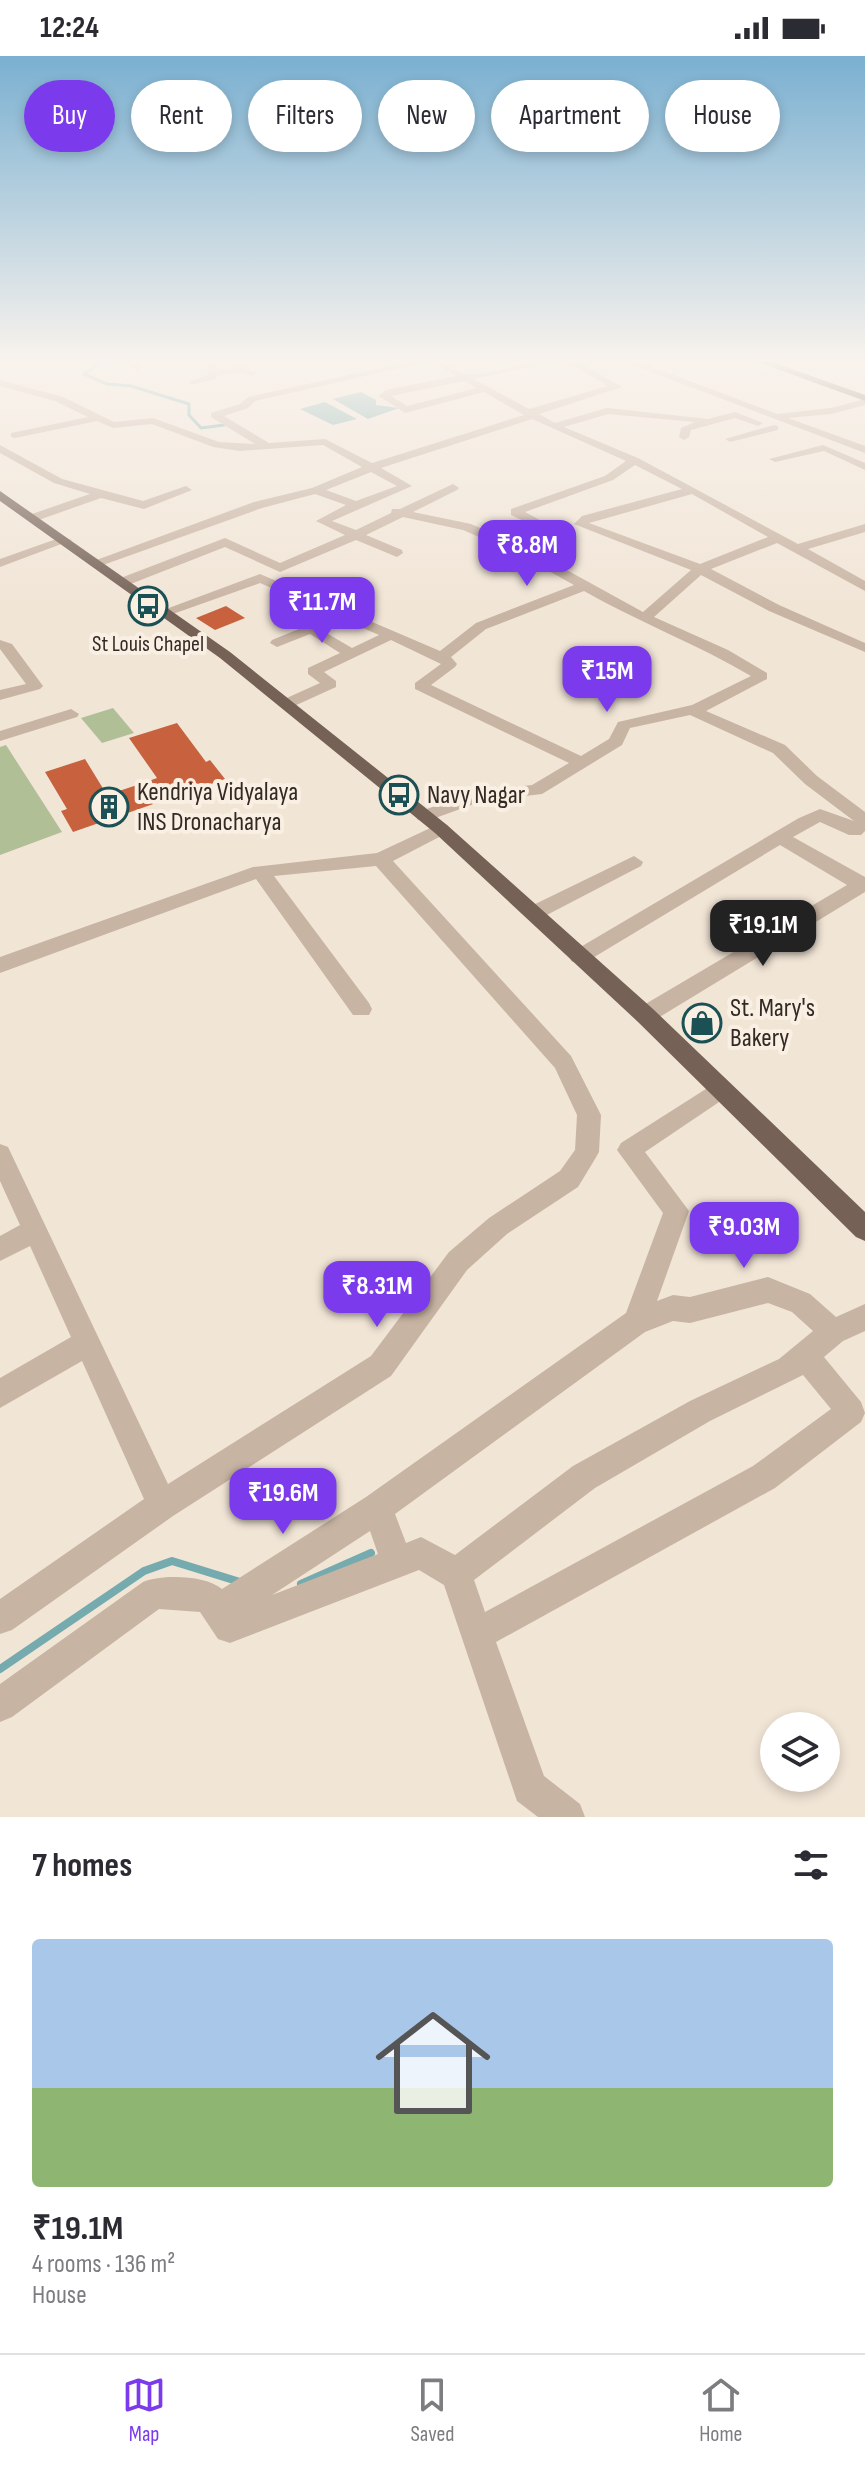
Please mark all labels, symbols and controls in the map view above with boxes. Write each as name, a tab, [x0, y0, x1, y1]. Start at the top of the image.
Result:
text: 12:24	[40, 10, 99, 46]
chip: Buy	[24, 80, 115, 152]
chip: Rent	[131, 80, 232, 152]
chip: Filters	[248, 80, 362, 152]
chip: New	[378, 80, 475, 152]
chip: Apartment	[491, 80, 649, 152]
chip: House	[665, 80, 780, 152]
pin: ₹8.8M	[471, 520, 583, 588]
text: ₹8.8M	[496, 530, 558, 561]
pin: ₹11.7M	[257, 577, 387, 645]
bus stop icon: St Louis Chapel	[127, 585, 169, 627]
text: ₹11.7M	[288, 587, 356, 618]
place label: St Louis Chapel	[92, 631, 204, 658]
pin: ₹15M	[560, 646, 654, 714]
text: ₹15M	[581, 656, 633, 687]
bus stop icon: Navy Nagar	[378, 774, 420, 816]
place label: Kendriya Vidyalaya INS Dronacharya	[137, 777, 298, 838]
place label: Navy Nagar	[427, 780, 526, 811]
building icon: Kendriya Vidyalaya INS Dronacharya	[88, 786, 130, 828]
pin: ₹19.1M	[698, 900, 828, 968]
text: ₹19.1M	[728, 910, 798, 941]
place label: St. Mary's Bakery	[730, 993, 815, 1054]
shop icon: St. Mary's Bakery	[681, 1002, 723, 1044]
pin: ₹9.03M	[679, 1202, 809, 1270]
text: ₹9.03M	[708, 1212, 780, 1243]
pin: ₹8.31M	[312, 1261, 442, 1329]
text: ₹8.31M	[341, 1271, 413, 1302]
pin: ₹19.6M	[218, 1468, 348, 1536]
text: ₹19.6M	[247, 1478, 319, 1509]
map controls	[760, 1712, 840, 1792]
button: layers	[760, 1712, 840, 1792]
icon: filters	[789, 1843, 833, 1887]
text: 7 homes	[32, 1845, 132, 1886]
icon: home	[361, 1991, 505, 2135]
text: ₹19.1M	[32, 2208, 123, 2249]
text: 4 rooms · 136 m²	[32, 2249, 175, 2280]
text: House	[32, 2280, 87, 2311]
tab: Map	[122, 2373, 166, 2448]
tab: Saved	[410, 2373, 455, 2448]
tab: Home	[699, 2373, 743, 2448]

